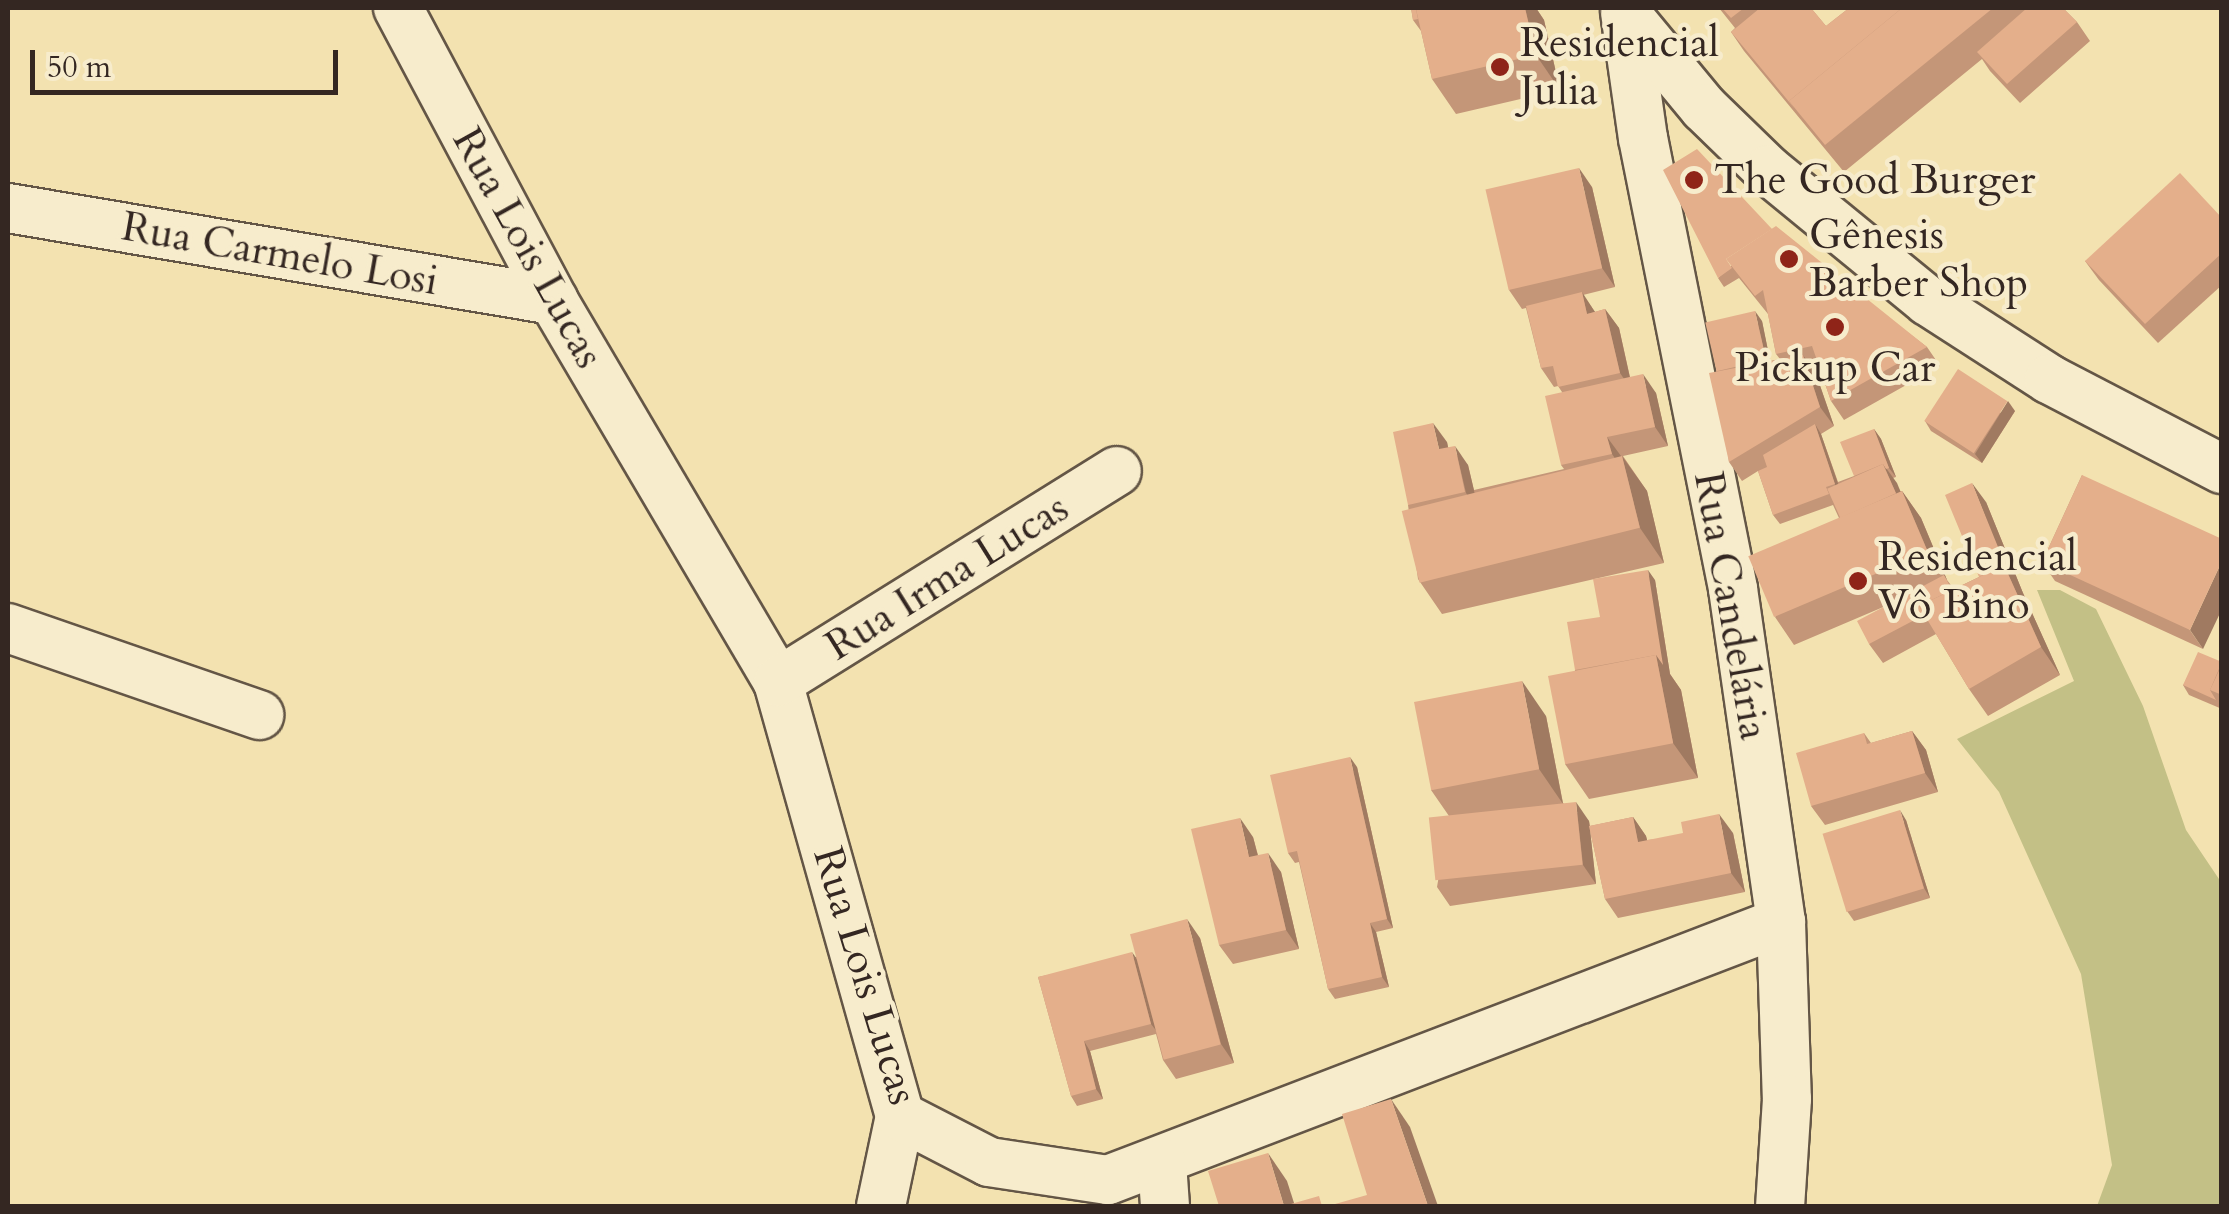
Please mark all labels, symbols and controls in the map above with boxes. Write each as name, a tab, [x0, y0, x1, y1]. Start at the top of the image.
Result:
place label: Residencial Julia	[1520, 18, 1719, 116]
scale bar	[35, 30, 342, 92]
text: 50 m	[47, 47, 111, 88]
marker: Residencial Julia	[1489, 56, 1511, 78]
street label: Rua Lois Lucas	[441, 119, 615, 377]
place label: The Good Burger	[1714, 155, 2035, 205]
marker: The Good Burger	[1683, 169, 1705, 191]
street label: Rua Carmelo Losi	[118, 201, 442, 307]
place label: Gênesis Barber Shop	[1809, 210, 2028, 308]
marker: Gênesis Barber Shop	[1778, 248, 1800, 270]
marker: Pickup Car	[1824, 316, 1846, 338]
place label: Pickup Car	[1735, 343, 1935, 393]
street label: Rua Candelária	[1683, 468, 1779, 744]
street label: Rua Irma Lucas	[817, 483, 1077, 671]
place label: Residencial Vô Bino	[1878, 532, 2077, 630]
marker: Residencial Vô Bino	[1847, 570, 1869, 592]
street label: Rua Lois Lucas	[802, 841, 928, 1111]

